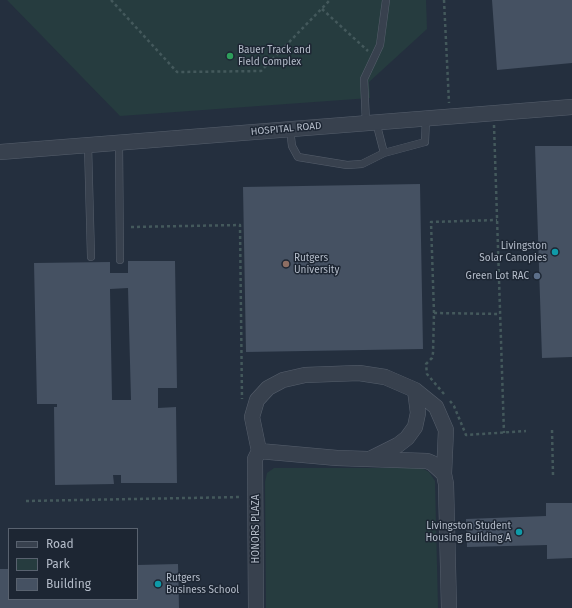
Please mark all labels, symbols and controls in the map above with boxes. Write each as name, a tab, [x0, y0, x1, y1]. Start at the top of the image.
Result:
place label: Bauer Track and Field Complex	[238, 44, 311, 68]
marker: Bauer Track and Field Complex	[225, 51, 235, 61]
street label: HOSPITAL ROAD	[250, 120, 322, 138]
place label: Livingston Solar Canopies	[479, 240, 547, 264]
marker: Livingston Solar Canopies	[550, 247, 560, 257]
place label: Rutgers University	[294, 252, 339, 276]
marker: Rutgers University	[281, 259, 291, 269]
place label: Green Lot RAC	[466, 270, 529, 282]
marker: Green Lot RAC	[532, 271, 542, 281]
street label: HONORS PLAZA	[250, 494, 262, 564]
place label: Livingston Student Housing Building A	[426, 520, 511, 544]
marker: Livingston Student Housing Building A	[514, 527, 524, 537]
legend	[8, 528, 138, 600]
text: Road	[46, 537, 74, 551]
text: Park	[46, 557, 70, 571]
place label: Rutgers Business School	[166, 572, 239, 596]
text: Building	[46, 577, 91, 591]
marker: Rutgers Business School	[153, 579, 163, 589]

